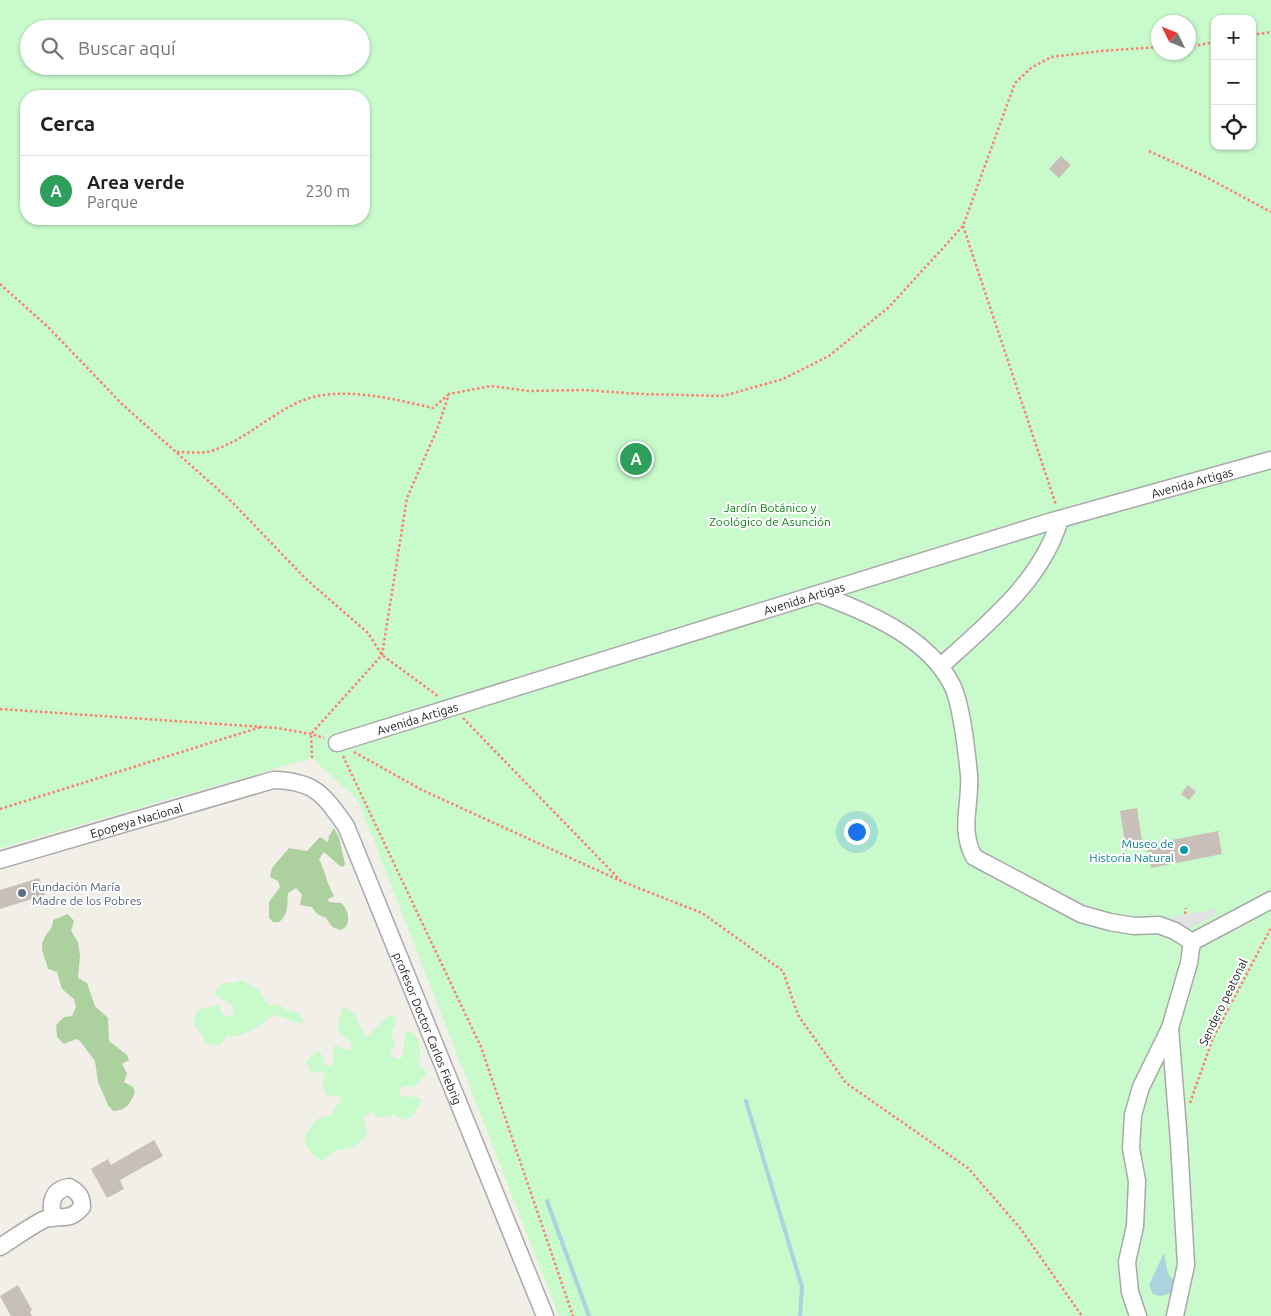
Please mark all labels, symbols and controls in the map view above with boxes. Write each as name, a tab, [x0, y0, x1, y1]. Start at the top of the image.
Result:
north arrow	[1151, 15, 1196, 60]
map controls	[1211, 15, 1256, 150]
button: +	[1211, 15, 1256, 60]
search box	[20, 20, 370, 75]
icon: search	[38, 34, 66, 62]
text: Buscar aquí	[78, 37, 176, 59]
button: −	[1211, 60, 1256, 105]
button: locate	[1211, 105, 1256, 150]
text: Cerca	[40, 111, 95, 135]
text: Area verde	[87, 171, 185, 193]
text: A	[50, 182, 62, 200]
text: 230 m	[305, 182, 350, 200]
text: Parque	[87, 193, 138, 211]
pin: A	[620, 440, 652, 478]
street label: Avenida Artigas	[1150, 464, 1234, 500]
park label: Jardín Botánico y Zoológico de Asunción	[709, 501, 831, 528]
street label: Avenida Artigas	[762, 579, 846, 617]
street label: Avenida Artigas	[375, 699, 459, 737]
street label: Epopeya Nacional	[89, 800, 184, 840]
your location	[844, 819, 870, 845]
place label: Museo de Historia Natural	[1089, 837, 1174, 864]
marker: Museo de Historia Natural	[1178, 844, 1190, 856]
place label: Fundación María Madre de los Pobres	[32, 880, 142, 907]
marker: Fundación María Madre de los Pobres	[16, 887, 28, 899]
street label: profesor Doctor Carlos Fiebrig	[391, 950, 465, 1106]
street label: Sendero peatonal	[1196, 956, 1250, 1048]

